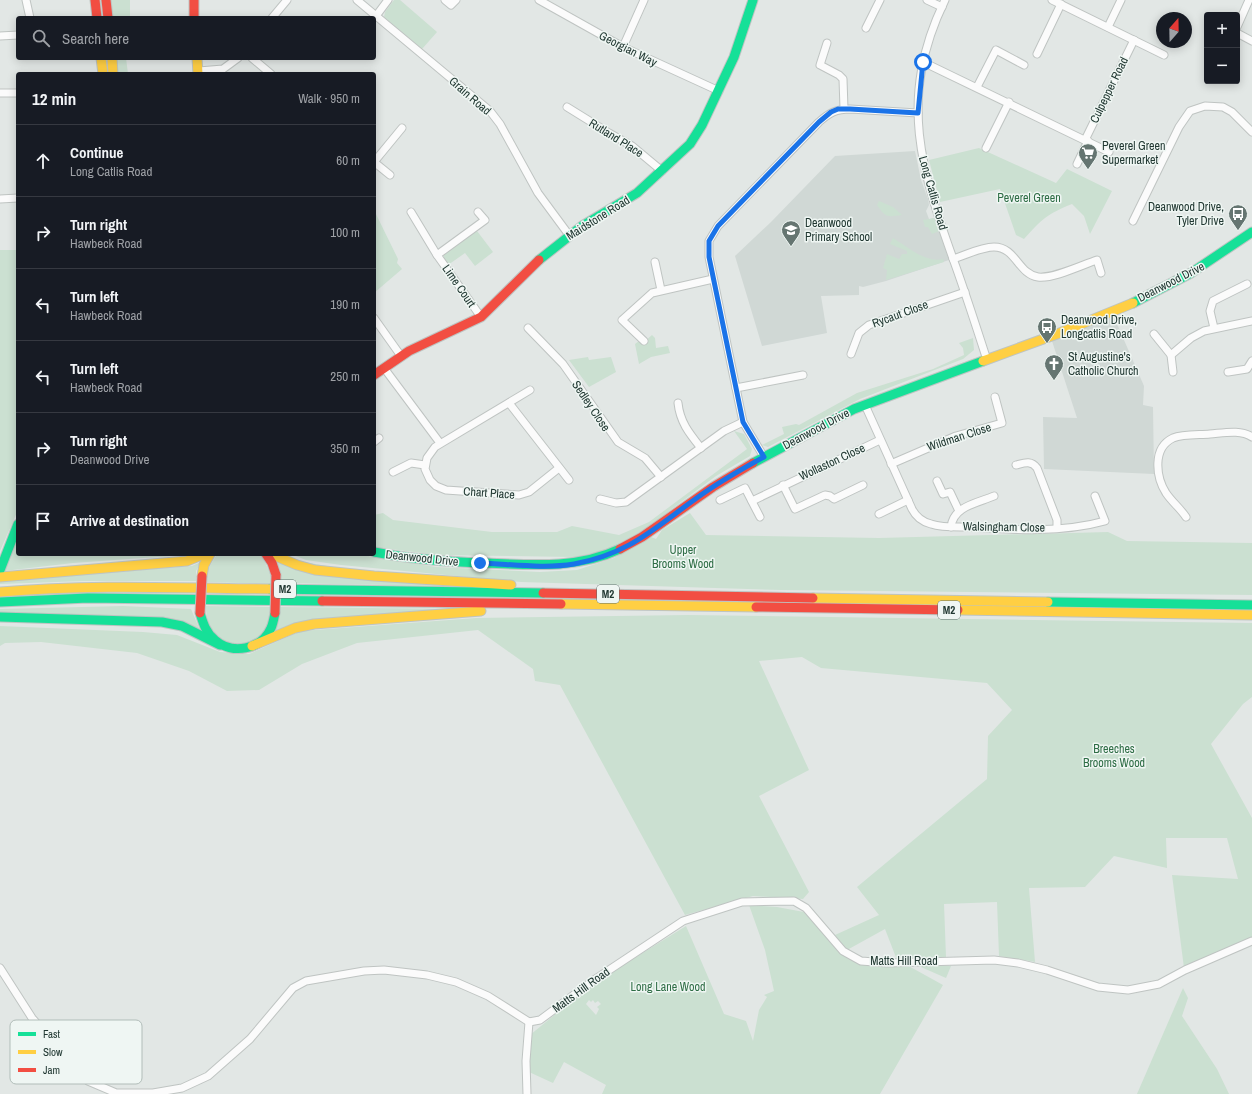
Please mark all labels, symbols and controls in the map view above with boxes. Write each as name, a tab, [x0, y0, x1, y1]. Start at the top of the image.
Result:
north arrow	[1156, 12, 1192, 48]
map controls	[1204, 12, 1240, 84]
button: +	[1204, 12, 1240, 48]
search box	[16, 16, 376, 60]
icon: search	[30, 27, 52, 49]
text: Search here	[62, 28, 129, 49]
street label: Georgian Way	[596, 28, 660, 70]
button: −	[1204, 48, 1240, 84]
route start	[914, 53, 932, 71]
street label: Culpepper Road	[1086, 54, 1132, 126]
street label: Grain Road	[446, 73, 494, 119]
text: 12 min	[32, 87, 76, 110]
text: Walk · 950 m	[298, 90, 360, 107]
street label: Rutland Place	[586, 115, 646, 161]
place label: Peverel Green Supermarket	[1102, 138, 1165, 168]
text: Continue	[70, 142, 123, 163]
supermarket icon: Peverel Green Supermarket	[1077, 142, 1099, 170]
icon: ahead	[32, 150, 54, 172]
text: 60 m	[336, 152, 360, 169]
street label: Long Catlis Road	[915, 154, 951, 232]
text: Long Catlis Road	[70, 163, 152, 180]
park label: Peverel Green	[997, 190, 1061, 206]
street label: Maidstone Road	[563, 192, 633, 244]
place label: Deanwood Drive, Tyler Drive	[1148, 199, 1224, 229]
bus stop icon: Deanwood Drive, Tyler Drive	[1227, 203, 1249, 231]
text: Turn right	[70, 214, 127, 235]
place label: Deanwood Primary School	[805, 215, 872, 245]
school or university icon: Deanwood Primary School	[780, 219, 802, 247]
icon: right	[32, 222, 54, 244]
text: 100 m	[330, 224, 360, 241]
text: Hawbeck Road	[70, 235, 142, 252]
street label: Deanwood Drive	[1135, 258, 1207, 306]
street label: Lime Court	[438, 261, 480, 311]
text: Turn left	[70, 286, 118, 307]
icon: left	[32, 294, 54, 316]
text: 190 m	[330, 296, 360, 313]
street label: Rycaut Close	[870, 296, 930, 332]
text: Hawbeck Road	[70, 307, 142, 324]
place label: Deanwood Drive, Longcatlis Road	[1061, 312, 1137, 342]
bus stop icon: Deanwood Drive, Longcatlis Road	[1036, 316, 1058, 344]
place label: St Augustine's Catholic Church	[1068, 349, 1139, 379]
church icon: St Augustine's Catholic Church	[1043, 353, 1065, 381]
text: Turn left	[70, 358, 118, 379]
icon: left	[32, 366, 54, 388]
text: 250 m	[330, 368, 360, 385]
street label: Sedley Close	[568, 377, 614, 435]
text: Hawbeck Road	[70, 379, 142, 396]
street label: Deanwood Drive	[780, 405, 852, 453]
street label: Wildman Close	[925, 419, 993, 455]
text: Turn right	[70, 430, 127, 451]
icon: right	[32, 438, 54, 460]
text: 350 m	[330, 440, 360, 457]
street label: Wollaston Close	[796, 440, 868, 484]
text: Deanwood Drive	[70, 451, 149, 468]
street label: Chart Place	[463, 483, 515, 503]
icon: arrive	[32, 510, 54, 532]
text: Arrive at destination	[70, 510, 189, 531]
street label: Walsingham Close	[963, 518, 1045, 536]
park label: Upper Brooms Wood	[652, 542, 714, 572]
street label: Deanwood Drive	[385, 546, 459, 570]
route end	[471, 554, 489, 572]
road number: M2	[274, 580, 296, 598]
road number: M2	[597, 585, 619, 603]
road number: M2	[938, 601, 960, 619]
park label: Breeches Brooms Wood	[1083, 741, 1145, 771]
street label: Matts Hill Road	[870, 953, 938, 969]
street label: Matts Hill Road	[549, 964, 613, 1016]
park label: Long Lane Wood	[631, 979, 705, 995]
legend	[10, 1020, 142, 1084]
text: Fast	[43, 1027, 61, 1041]
text: Slow	[43, 1045, 63, 1059]
text: Jam	[43, 1063, 60, 1077]

